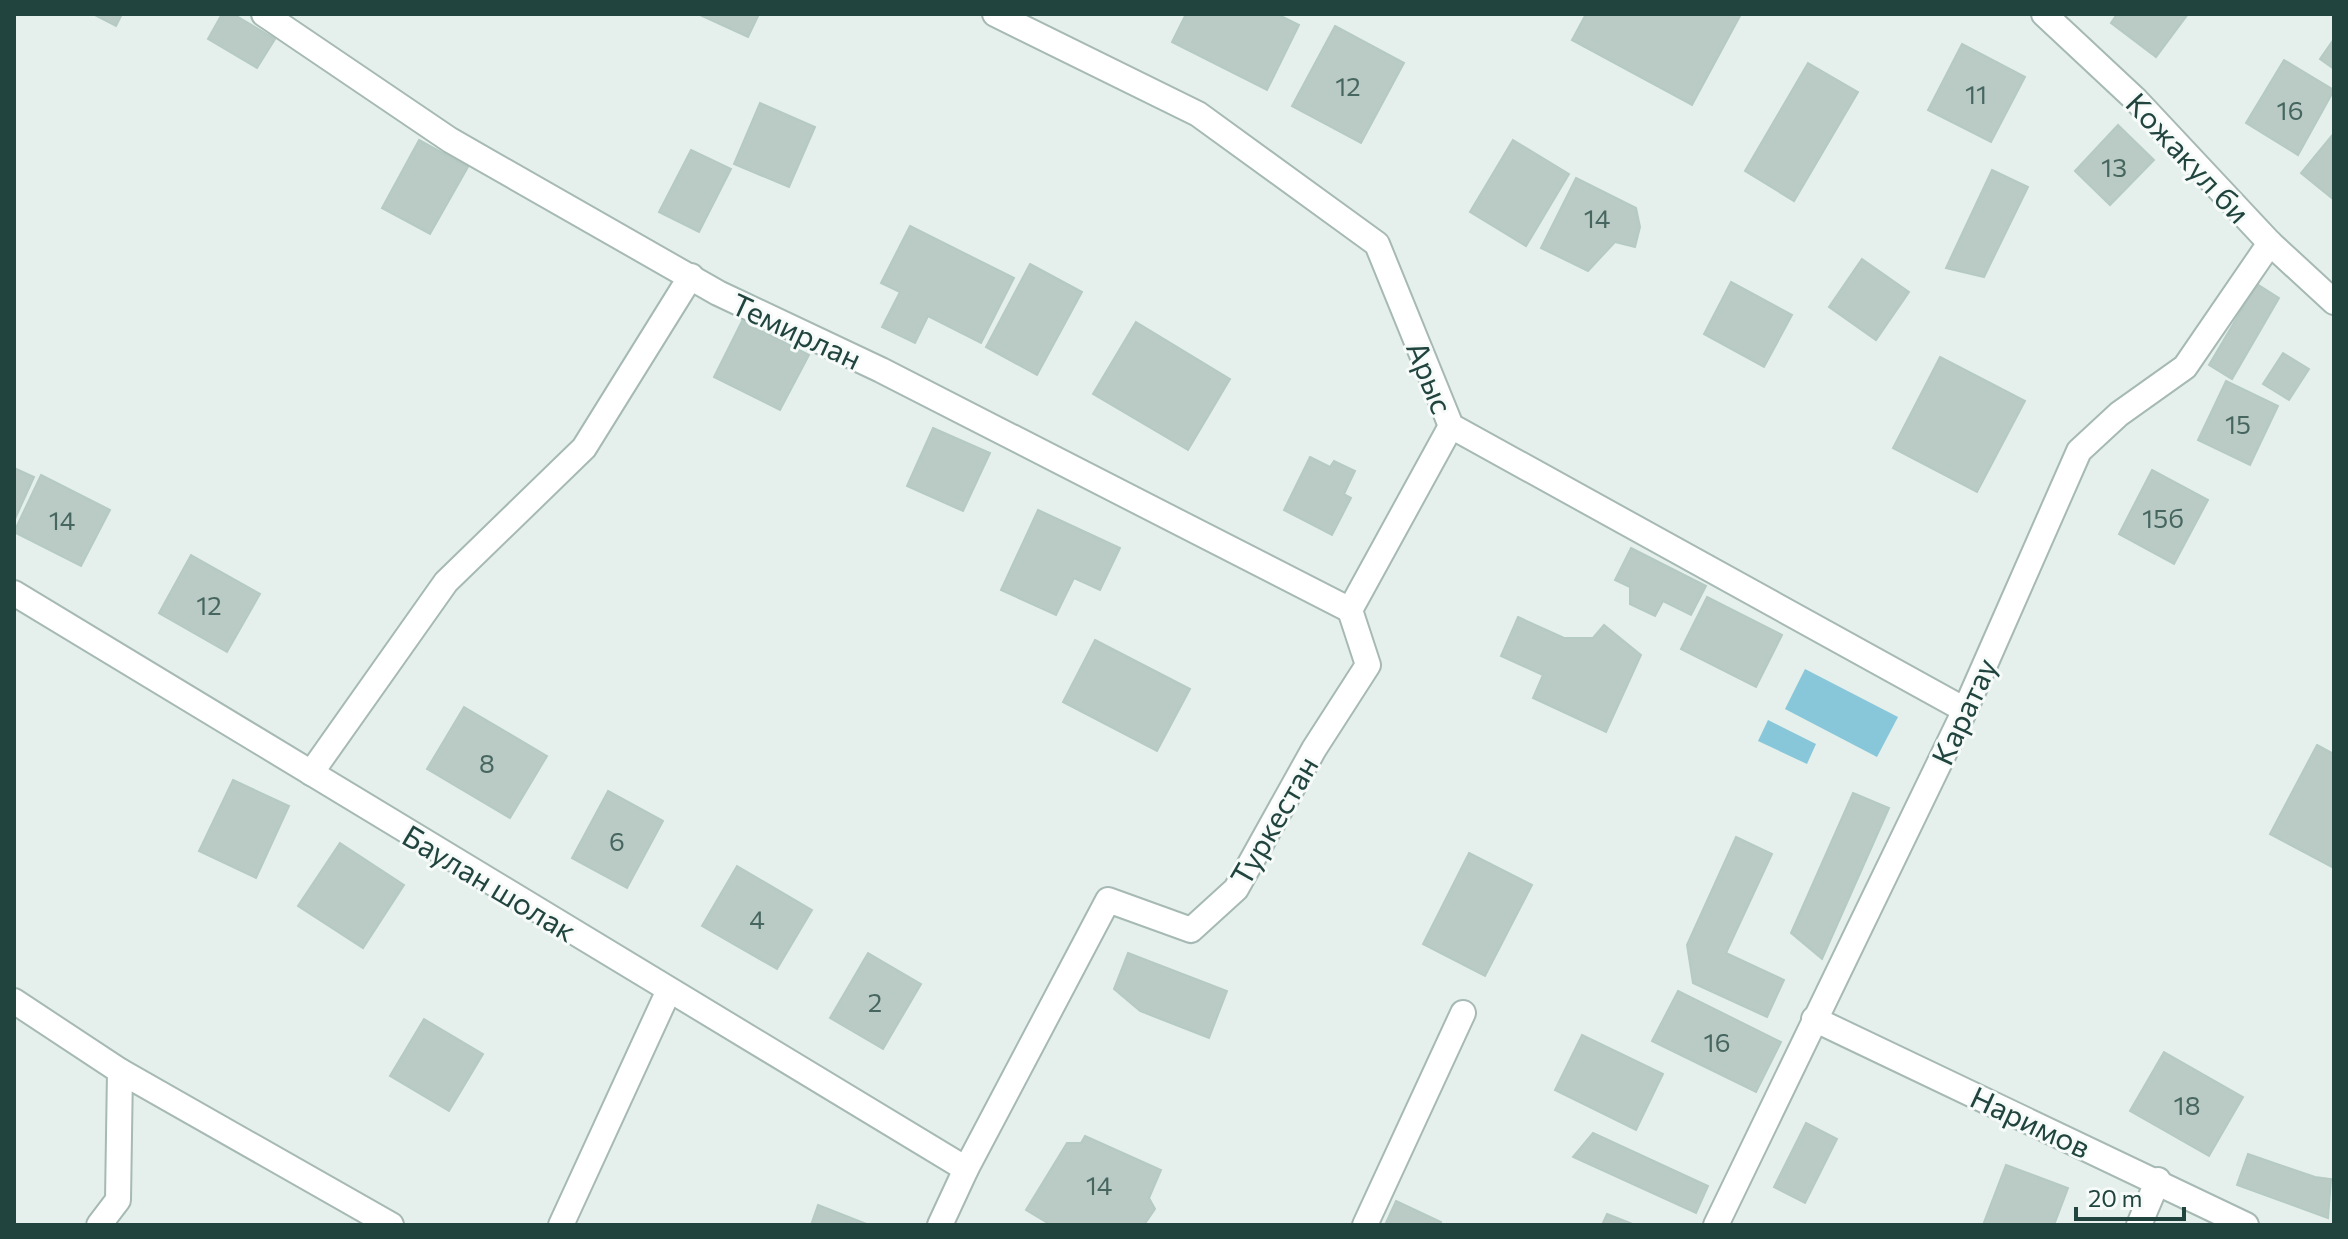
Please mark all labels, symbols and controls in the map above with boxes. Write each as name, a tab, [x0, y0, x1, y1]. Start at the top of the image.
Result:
house number: 12	[1335, 70, 1361, 101]
house number: 11	[1965, 78, 1987, 109]
street label: Кожакул би	[2119, 84, 2259, 230]
house number: 16	[2277, 94, 2303, 125]
house number: 13	[2101, 151, 2127, 182]
house number: 14	[1584, 202, 1610, 233]
street label: Темирлан	[726, 284, 868, 376]
street label: Арыс	[1400, 335, 1462, 419]
house number: 15	[2225, 408, 2251, 439]
house number: 15б	[2142, 502, 2184, 533]
house number: 14	[49, 504, 75, 535]
house number: 12	[196, 589, 222, 620]
street label: Каратау	[1922, 652, 2004, 770]
house number: 8	[479, 747, 495, 778]
street label: Туркестан	[1221, 749, 1325, 891]
street label: Баулан шолак	[397, 816, 583, 948]
house number: 6	[609, 825, 625, 856]
house number: 4	[749, 903, 765, 934]
house number: 2	[868, 986, 882, 1017]
house number: 16	[1704, 1026, 1730, 1057]
street label: Наримов	[1965, 1077, 2097, 1165]
house number: 18	[2174, 1089, 2200, 1120]
house number: 14	[1086, 1169, 1112, 1200]
scale bar	[2076, 1171, 2184, 1221]
text: 20 m	[2088, 1183, 2142, 1212]

